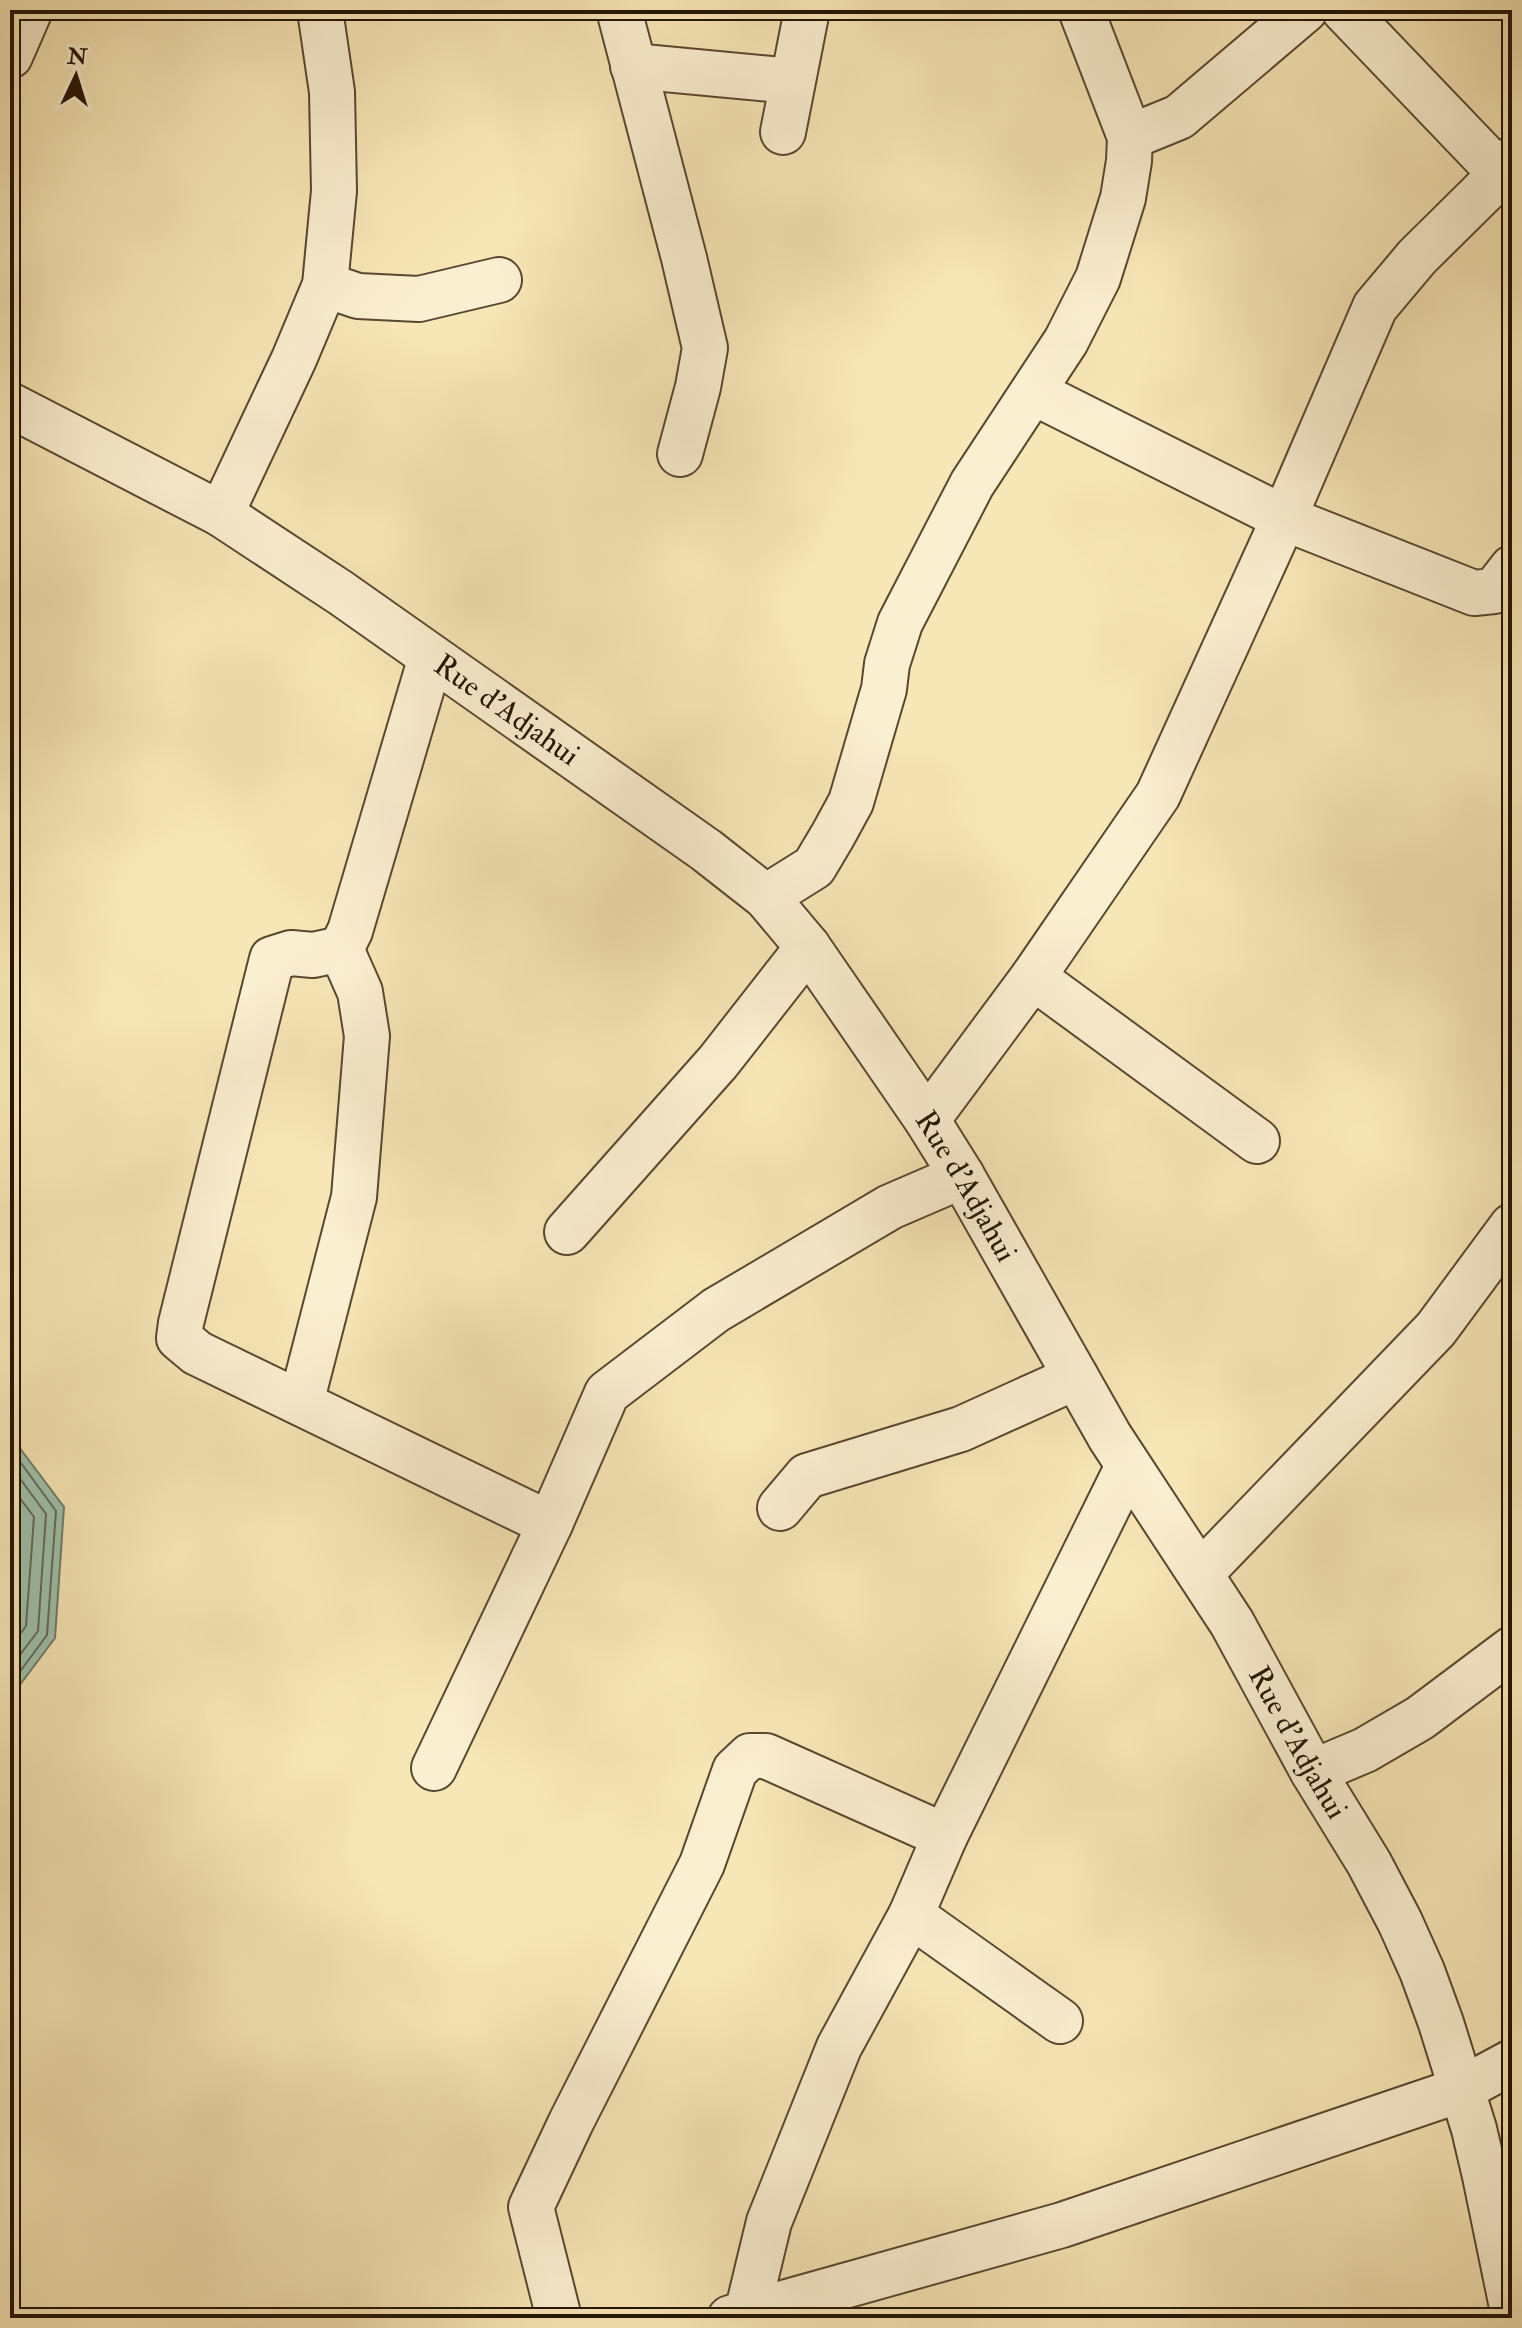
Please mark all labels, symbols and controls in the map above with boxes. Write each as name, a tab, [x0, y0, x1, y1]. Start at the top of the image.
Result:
north arrow	[36, 36, 116, 116]
text: N	[66, 42, 88, 72]
street label: Rue d'Adjahui	[427, 646, 587, 774]
street label: Rue d'Adjahui	[907, 1104, 1025, 1268]
street label: Rue d'Adjahui	[1241, 1660, 1356, 1825]

